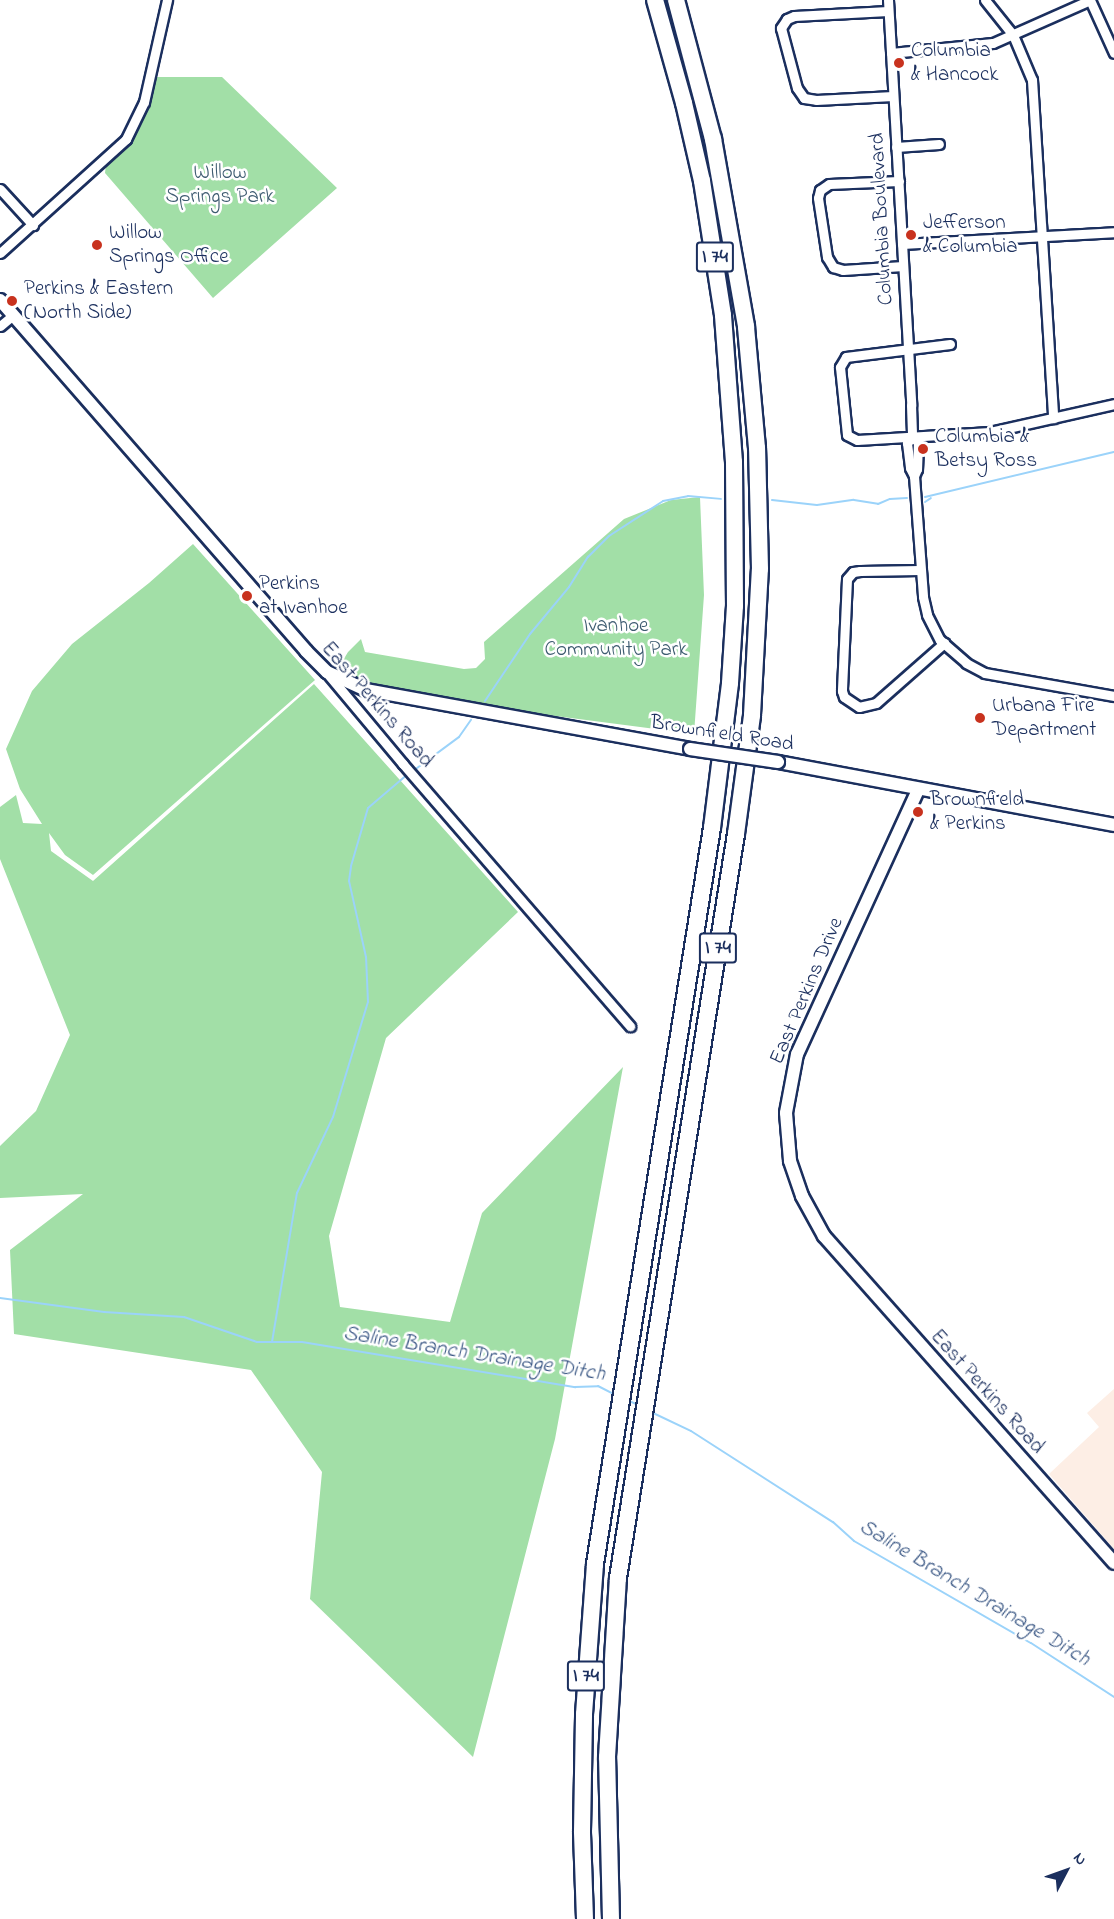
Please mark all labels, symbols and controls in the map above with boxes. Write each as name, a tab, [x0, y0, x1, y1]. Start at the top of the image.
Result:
place label: Columbia & Hancock	[911, 38, 999, 88]
marker: Columbia & Hancock	[892, 56, 906, 70]
street label: Columbia Boulevard	[865, 132, 899, 306]
park label: Willow Springs Park	[166, 160, 274, 210]
place label: Jefferson & Columbia	[923, 210, 1018, 260]
place label: Willow Springs Office	[109, 220, 229, 270]
marker: Jefferson & Columbia	[904, 228, 918, 242]
marker: Willow Springs Office	[90, 238, 104, 252]
road number: I 74	[696, 240, 734, 274]
place label: Perkins & Eastern (North Side)	[24, 276, 173, 326]
marker: Perkins & Eastern (North Side)	[5, 294, 19, 308]
place label: Columbia & Betsy Ross	[935, 424, 1037, 474]
marker: Columbia & Betsy Ross	[916, 442, 930, 456]
place label: Perkins at Ivanhoe	[259, 571, 348, 621]
marker: Perkins at Ivanhoe	[240, 589, 254, 603]
park label: Ivanhoe Community Park	[544, 613, 688, 663]
street label: East Perkins Road	[315, 637, 439, 773]
place label: Urbana Fire Department	[992, 693, 1096, 743]
street label: Brownfield Road	[648, 710, 796, 758]
marker: Urbana Fire Department	[973, 711, 987, 725]
place label: Brownfield & Perkins	[930, 787, 1024, 837]
marker: Brownfield & Perkins	[911, 805, 925, 819]
street label: East Perkins Drive	[765, 914, 849, 1068]
road number: I 74	[698, 931, 738, 965]
water label: Saline Branch Drainage Ditch	[341, 1321, 607, 1389]
street label: East Perkins Road	[924, 1325, 1050, 1459]
water label: Saline Branch Drainage Ditch	[854, 1515, 1094, 1673]
road number: I 74	[566, 1659, 606, 1693]
north arrow	[1036, 1841, 1096, 1901]
text: N	[1067, 1847, 1092, 1871]

